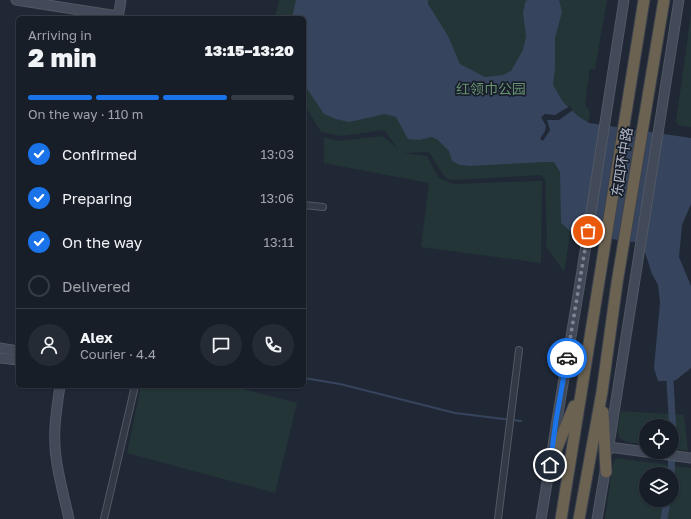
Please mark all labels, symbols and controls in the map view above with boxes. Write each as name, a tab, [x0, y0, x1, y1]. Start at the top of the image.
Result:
text: Arriving in	[28, 27, 92, 43]
text: 13:15–13:20	[205, 41, 294, 59]
text: 2 min	[28, 42, 96, 73]
park label: 红领巾公园	[456, 80, 526, 97]
text: On the way · 110 m	[28, 106, 143, 122]
street label: 东四环中路	[608, 126, 635, 198]
icon: check	[28, 143, 50, 165]
text: Confirmed	[62, 145, 137, 163]
text: 13:03	[261, 146, 294, 162]
icon: check	[28, 187, 50, 209]
text: Preparing	[62, 189, 132, 207]
text: 13:06	[260, 190, 294, 206]
pin	[571, 214, 605, 248]
icon: bag	[577, 220, 599, 242]
icon: check	[28, 231, 50, 253]
text: On the way	[62, 233, 142, 251]
text: 13:11	[264, 234, 294, 250]
text: Delivered	[62, 277, 130, 295]
button: person	[28, 324, 70, 366]
button: chat	[200, 324, 242, 366]
button: phone	[252, 324, 294, 366]
text: Alex	[80, 328, 113, 346]
courier	[547, 338, 587, 378]
text: Courier · 4.4	[80, 346, 156, 362]
icon: car	[556, 347, 578, 369]
map controls	[639, 419, 679, 507]
button: locate	[639, 419, 679, 459]
pin	[533, 448, 567, 482]
icon: home	[539, 454, 561, 476]
button: layers	[639, 467, 679, 507]

